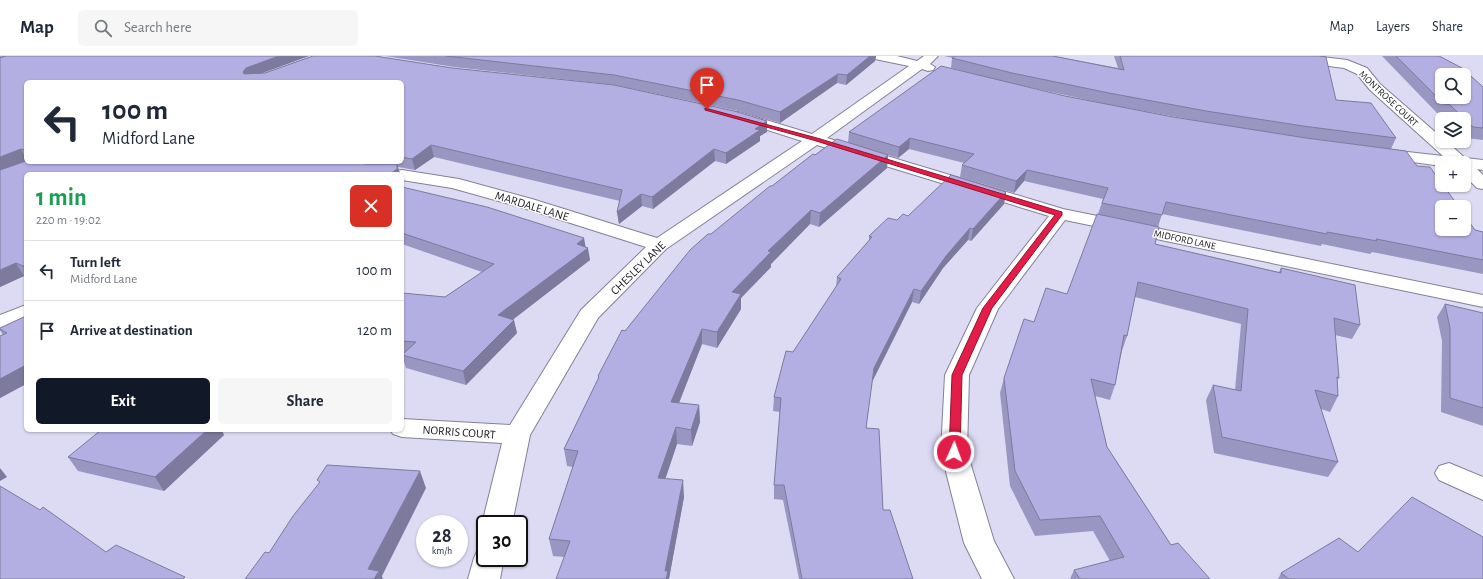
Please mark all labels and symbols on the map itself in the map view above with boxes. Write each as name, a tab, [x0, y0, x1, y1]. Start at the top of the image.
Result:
pin	[690, 68, 724, 109]
street label: MONTROSE COURT	[1357, 69, 1420, 129]
street label: MARDALE LANE	[494, 189, 570, 223]
street label: MIDFORD LANE	[1153, 229, 1217, 251]
street label: CHESLEY LANE	[608, 239, 668, 297]
street label: NORRIS COURT	[422, 423, 496, 441]
position arrow	[933, 431, 975, 473]
speed limit sign: 30	[476, 515, 528, 567]

